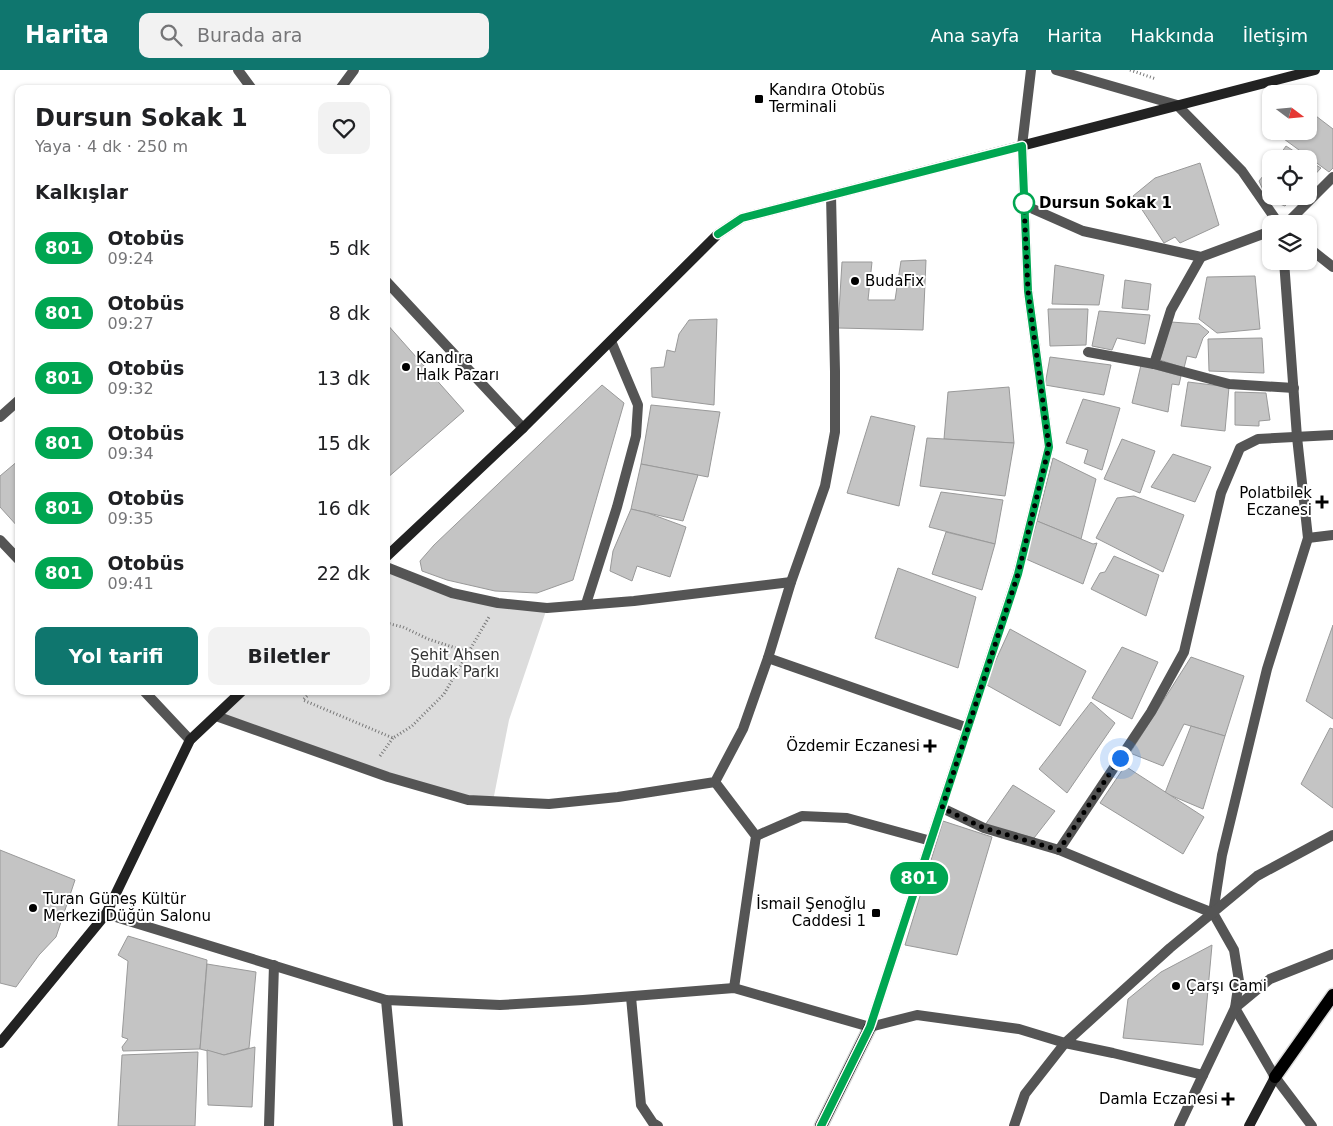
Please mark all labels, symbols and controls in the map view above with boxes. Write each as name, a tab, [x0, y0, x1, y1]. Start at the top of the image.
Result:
search box	[139, 13, 489, 58]
text: Harita	[25, 21, 109, 49]
icon: search	[157, 21, 185, 49]
text: Burada ara	[197, 24, 302, 46]
text: Ana sayfa	[930, 25, 1019, 46]
text: Harita	[1047, 25, 1102, 46]
text: Hakkında	[1130, 25, 1215, 46]
text: İletişim	[1243, 25, 1308, 46]
place label: Kandıra Otobüs Terminali	[768, 81, 885, 116]
north arrow	[1262, 85, 1318, 140]
map controls	[1262, 85, 1317, 270]
marker: Kandıra Otobüs Terminali	[753, 93, 765, 105]
button: heart	[318, 102, 370, 154]
text: Dursun Sokak 1	[35, 104, 248, 132]
text: Yaya · 4 dk · 250 m	[35, 137, 188, 156]
button: locate	[1262, 150, 1317, 205]
text: Kalkışlar	[35, 181, 128, 203]
marker: Dursun Sokak 1	[1013, 192, 1035, 214]
place label: Dursun Sokak 1	[1039, 194, 1172, 212]
button: layers	[1262, 215, 1317, 270]
text: Otobüs	[108, 227, 184, 249]
text: 801	[45, 237, 83, 258]
text: 5 dk	[329, 237, 370, 259]
text: 09:24	[108, 249, 154, 268]
place label: BudaFix	[865, 272, 924, 290]
marker: BudaFix	[849, 275, 861, 287]
text: Otobüs	[108, 292, 184, 314]
text: 801	[45, 302, 83, 323]
text: 8 dk	[329, 302, 370, 324]
text: 09:27	[108, 314, 154, 333]
place label: Kandıra Halk Pazarı	[416, 349, 499, 384]
text: Otobüs	[108, 357, 184, 379]
marker: Kandıra Halk Pazarı	[400, 361, 412, 373]
text: 801	[45, 367, 83, 388]
text: 13 dk	[317, 367, 370, 389]
text: 09:32	[108, 379, 154, 398]
text: Otobüs	[108, 422, 184, 444]
text: 801	[45, 432, 83, 453]
text: 15 dk	[317, 432, 370, 454]
text: 09:34	[108, 444, 154, 463]
place label: Polatbilek Eczanesi	[1239, 484, 1312, 519]
text: Otobüs	[108, 487, 184, 509]
marker: Polatbilek Eczanesi	[1316, 496, 1328, 508]
text: 801	[45, 497, 83, 518]
text: 16 dk	[317, 497, 370, 519]
text: 09:35	[108, 509, 154, 528]
text: Otobüs	[108, 552, 184, 574]
text: 801	[45, 562, 83, 583]
text: 22 dk	[317, 562, 370, 584]
text: 09:41	[108, 574, 154, 593]
button: Yol tarifi	[35, 627, 198, 685]
button: Biletler	[208, 627, 370, 685]
park label: Şehit Ahsen Budak Parkı	[410, 646, 500, 681]
place label: Özdemir Eczanesi	[786, 736, 920, 755]
marker: Özdemir Eczanesi	[924, 740, 936, 752]
your location	[1108, 746, 1133, 771]
line badge: 801	[890, 862, 948, 894]
text: 801	[900, 867, 938, 888]
place label: Turan Güneş Kültür Merkezi Düğün Salonu	[42, 890, 211, 925]
place label: İsmail Şenoğlu Caddesi 1	[756, 894, 866, 930]
marker: Turan Güneş Kültür Merkezi Düğün Salonu	[27, 902, 39, 914]
marker: İsmail Şenoğlu Caddesi 1	[870, 907, 882, 919]
place label: Çarşı Cami	[1186, 977, 1267, 995]
marker: Çarşı Cami	[1170, 980, 1182, 992]
place label: Damla Eczanesi	[1099, 1090, 1218, 1108]
marker: Damla Eczanesi	[1222, 1093, 1234, 1105]

